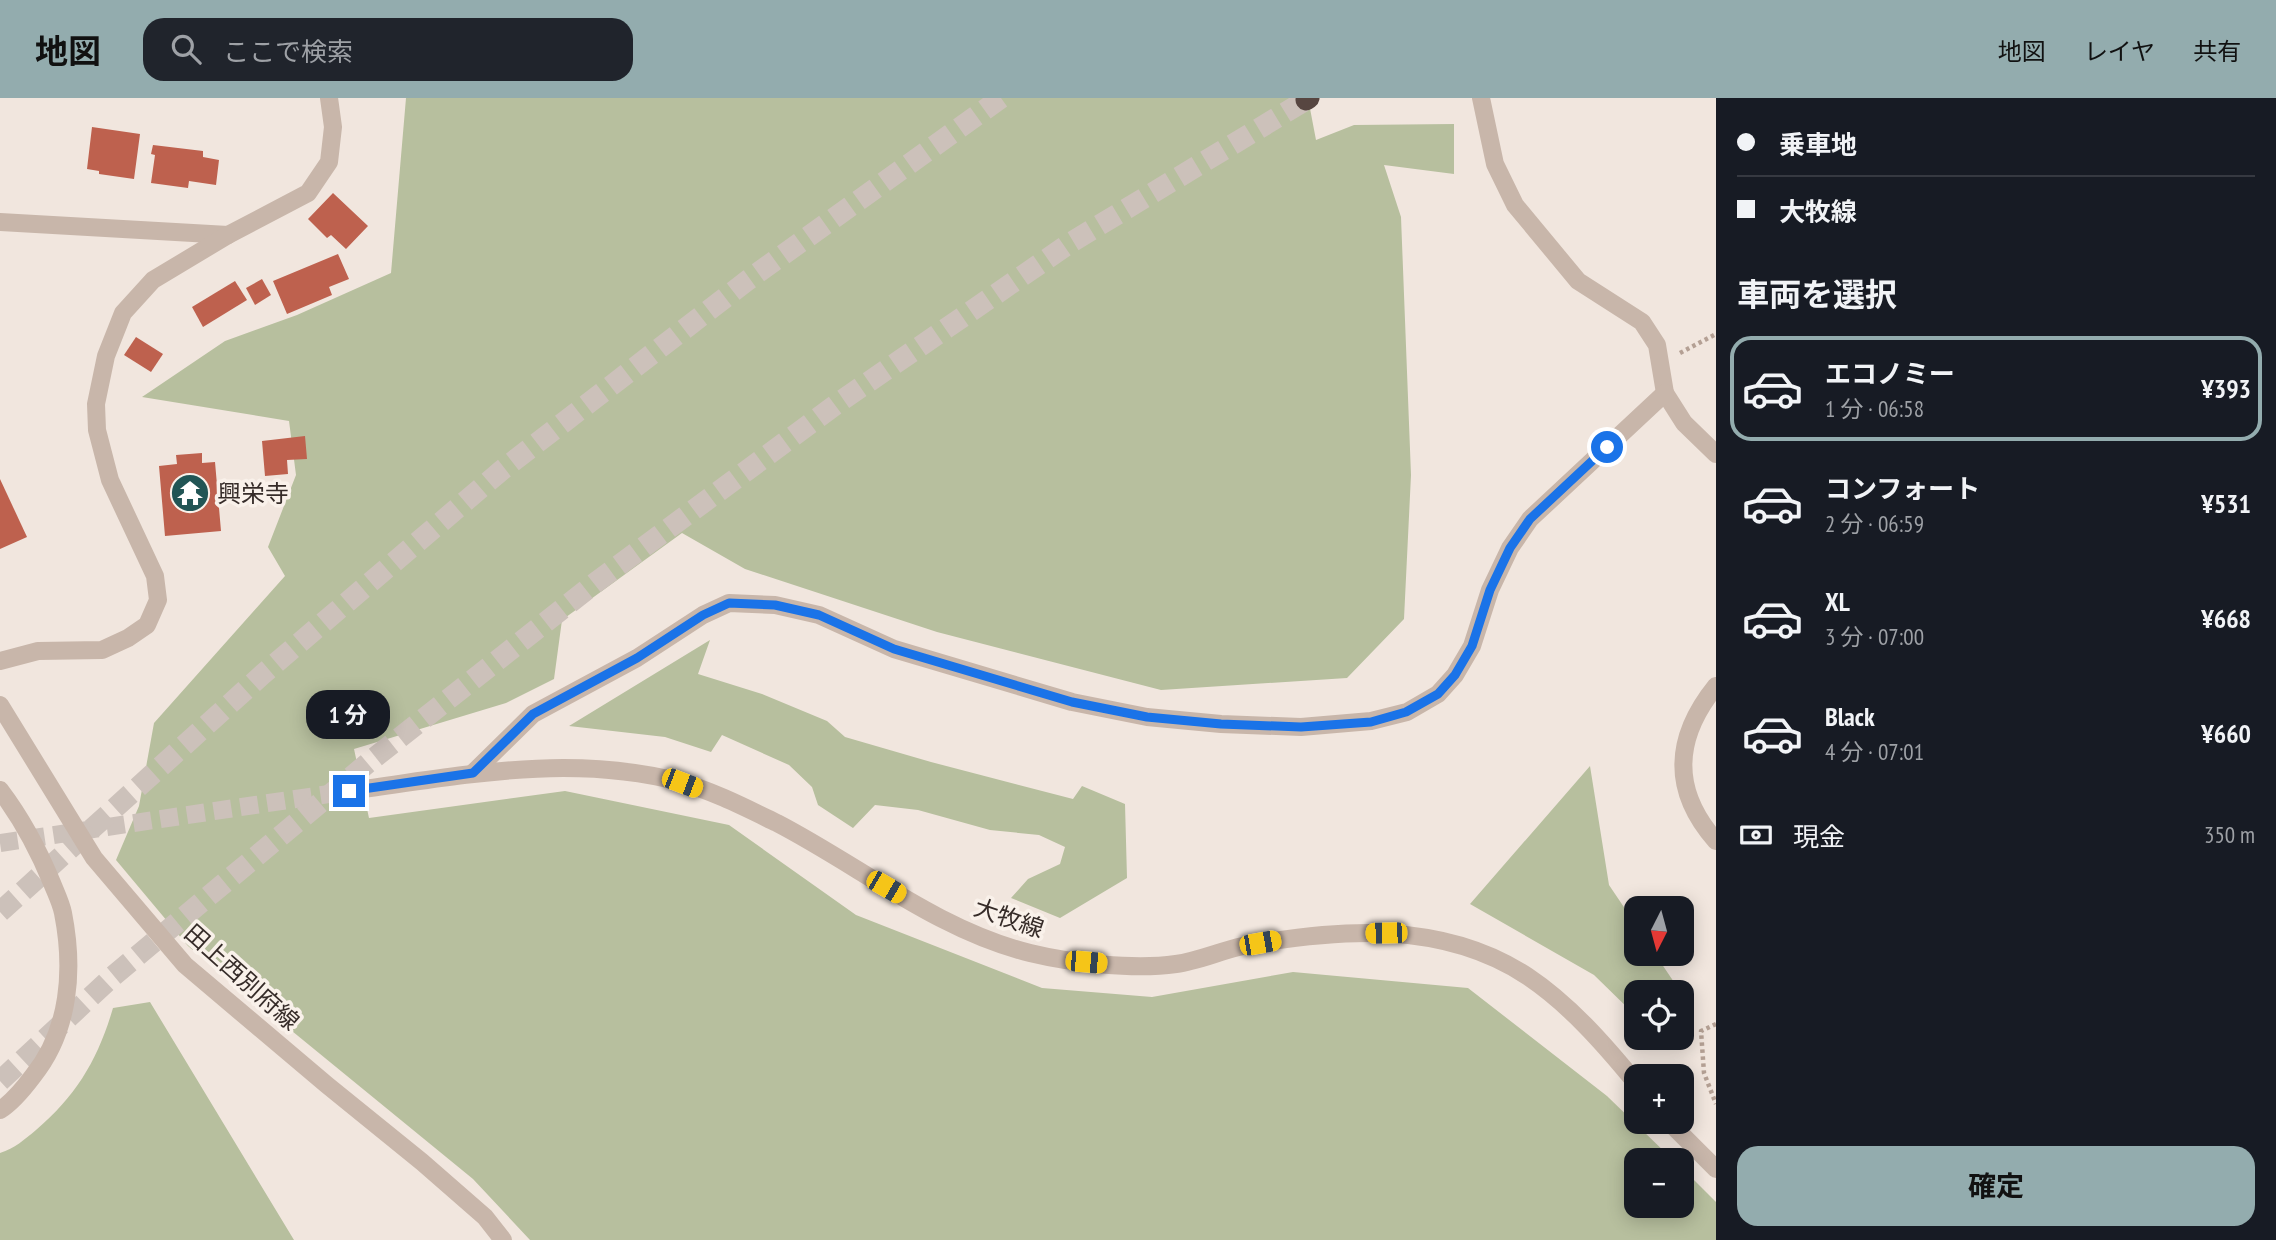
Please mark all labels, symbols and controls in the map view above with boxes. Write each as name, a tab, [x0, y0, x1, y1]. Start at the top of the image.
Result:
search box	[143, 18, 633, 81]
text: 地図	[35, 29, 101, 72]
icon: search	[167, 30, 205, 68]
text: ここで検索	[223, 35, 353, 68]
text: 地図	[1998, 36, 2046, 67]
text: レイヤ	[2084, 36, 2155, 67]
text: 共有	[2193, 36, 2241, 67]
text: 乗車地	[1779, 128, 1857, 161]
text: 大牧線	[1779, 195, 1857, 228]
text: 車両を選択	[1737, 273, 1897, 315]
icon: car	[1741, 357, 1804, 420]
text: エコノミー	[1825, 357, 1955, 390]
text: ¥393	[2201, 372, 2251, 405]
text: 1 分 · 06:58	[1825, 394, 1924, 423]
route start	[1591, 431, 1623, 463]
temple icon: 興栄寺	[169, 472, 211, 514]
icon: car	[1741, 472, 1804, 535]
text: コンフォート	[1825, 472, 1980, 505]
place label: 興栄寺	[217, 478, 289, 509]
text: ¥531	[2201, 487, 2251, 520]
text: 2 分 · 06:59	[1825, 509, 1924, 538]
text: XL	[1825, 585, 1850, 618]
icon: car	[1741, 587, 1804, 650]
text: ¥668	[2201, 602, 2251, 635]
text: 3 分 · 07:00	[1825, 622, 1924, 651]
callout: 1 分	[307, 690, 391, 738]
text: 1 分	[329, 700, 367, 729]
text: Black	[1825, 700, 1875, 733]
icon: car	[1741, 702, 1804, 765]
text: ¥660	[2201, 717, 2251, 750]
text: 4 分 · 07:01	[1825, 737, 1924, 766]
car	[659, 766, 706, 800]
route end	[333, 775, 365, 807]
icon: cash	[1737, 816, 1775, 854]
text: 現金	[1793, 820, 1845, 853]
text: 350 m	[2204, 820, 2255, 849]
car	[863, 867, 910, 907]
street label: 大牧線	[970, 892, 1048, 944]
north arrow	[1624, 896, 1694, 966]
map controls	[1624, 896, 1694, 1218]
street label: 田上西別府線	[178, 917, 306, 1037]
car	[1365, 922, 1408, 944]
car	[1238, 929, 1283, 957]
car	[1065, 950, 1108, 974]
button: locate	[1624, 980, 1694, 1050]
button: +	[1624, 1064, 1694, 1134]
button: 確定	[1737, 1146, 2255, 1226]
button: −	[1624, 1148, 1694, 1218]

